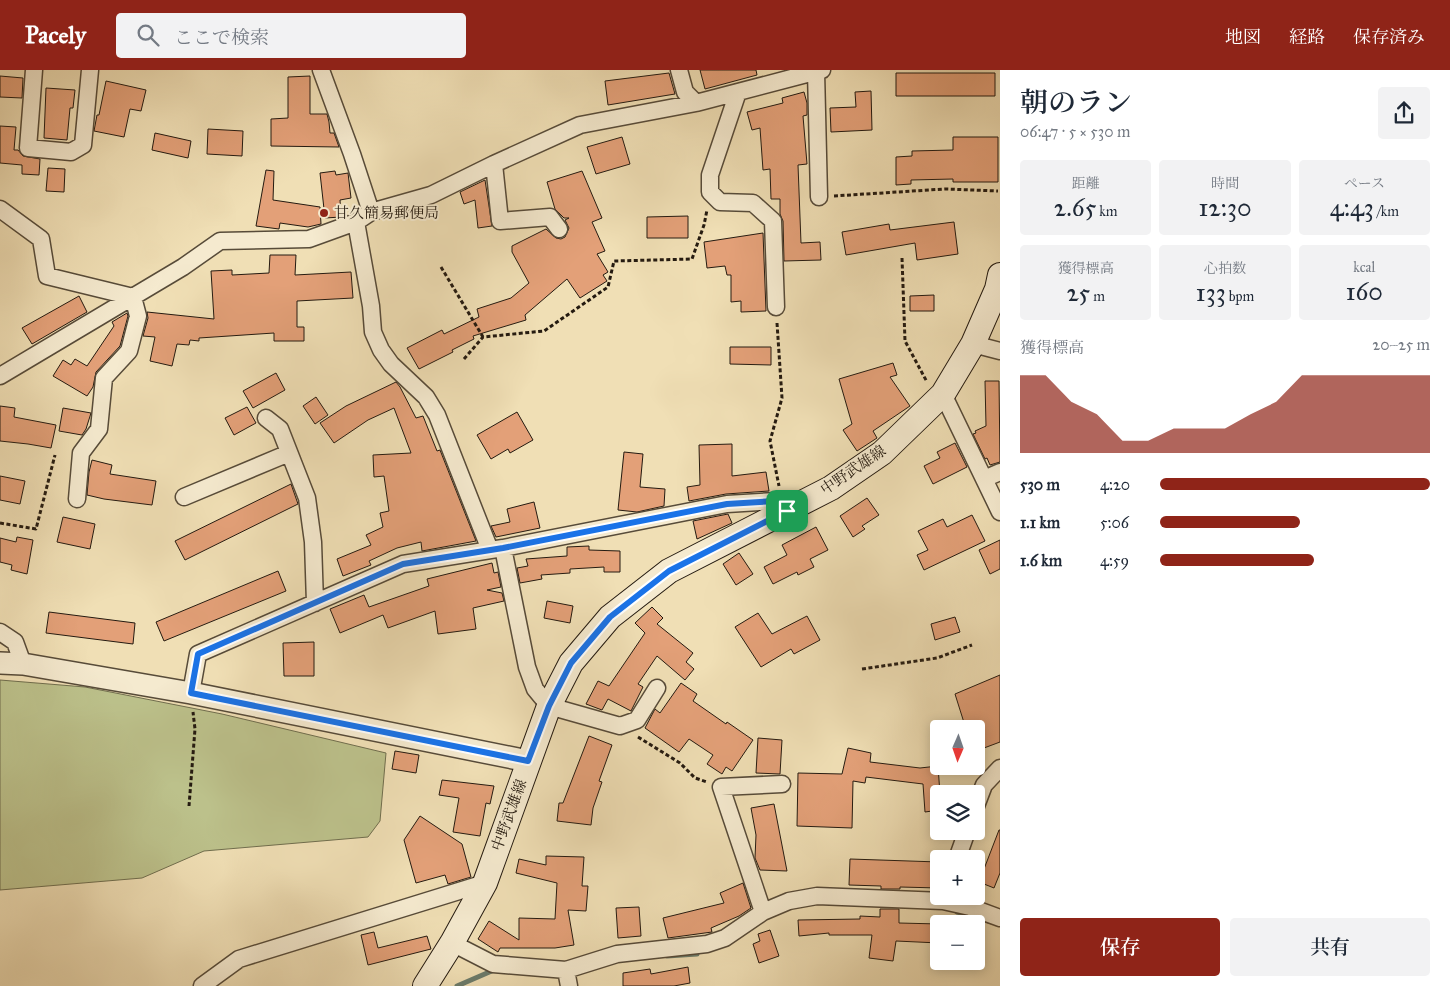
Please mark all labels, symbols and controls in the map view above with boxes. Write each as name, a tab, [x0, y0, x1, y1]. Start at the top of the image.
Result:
search box	[116, 13, 466, 58]
text: Pacely	[25, 20, 86, 50]
icon: search	[134, 21, 162, 49]
text: ここで検索	[174, 26, 269, 49]
text: 地図	[1225, 26, 1261, 48]
text: 経路	[1289, 26, 1325, 48]
text: 保存済み	[1353, 26, 1425, 48]
text: 朝のラン	[1020, 85, 1132, 120]
button: share	[1378, 87, 1430, 139]
text: 06:47 · 5 × 530 m	[1020, 122, 1130, 141]
text: 距離	[1072, 175, 1100, 192]
text: 時間	[1211, 175, 1239, 192]
text: ペース	[1344, 175, 1385, 192]
text: 2.65	[1054, 192, 1096, 223]
text: 12:30	[1198, 192, 1252, 223]
text: 4:43	[1330, 192, 1374, 223]
text: km	[1096, 203, 1118, 220]
text: /km	[1374, 203, 1399, 220]
place label: 甘久簡易郵便局	[334, 204, 439, 222]
marker: 甘久簡易郵便局	[318, 207, 330, 219]
text: kcal	[1353, 259, 1375, 276]
text: 獲得標高	[1058, 260, 1114, 277]
text: 心拍数	[1204, 260, 1246, 277]
text: 160	[1346, 276, 1383, 307]
text: 25	[1066, 277, 1090, 308]
text: 133	[1196, 277, 1226, 308]
text: m	[1090, 288, 1105, 305]
text: bpm	[1226, 288, 1254, 305]
text: 20–25 m	[1372, 335, 1430, 354]
text: 獲得標高	[1020, 338, 1084, 357]
street label: 中野武雄線	[817, 442, 889, 498]
text: 530 m	[1020, 475, 1060, 494]
text: 4:20	[1100, 475, 1130, 494]
pin	[766, 490, 808, 532]
icon: arrive	[773, 497, 801, 525]
text: 1.1 km	[1020, 513, 1060, 532]
text: 5:06	[1100, 513, 1129, 532]
text: 1.6 km	[1020, 551, 1062, 570]
text: 4:59	[1100, 551, 1129, 570]
north arrow	[930, 720, 985, 775]
map controls	[930, 720, 985, 970]
street label: 中野武雄線	[488, 777, 530, 853]
button: layers	[930, 785, 985, 840]
button: +	[930, 850, 985, 905]
button: −	[930, 915, 985, 970]
button: 保存	[1020, 918, 1220, 976]
button: 共有	[1230, 918, 1430, 976]

